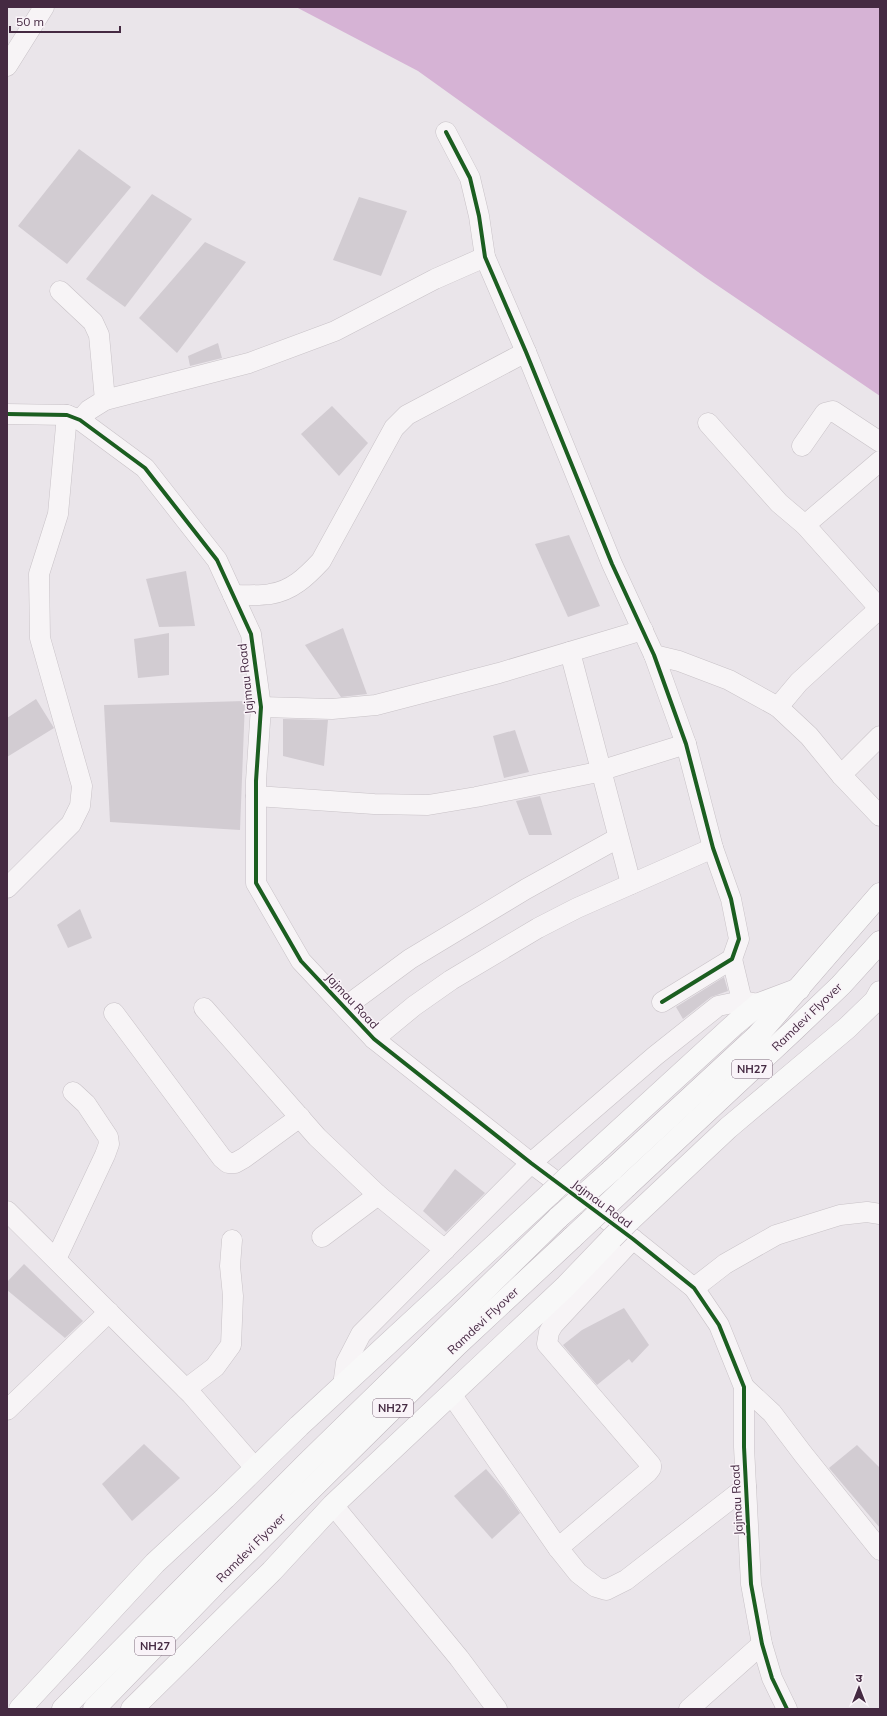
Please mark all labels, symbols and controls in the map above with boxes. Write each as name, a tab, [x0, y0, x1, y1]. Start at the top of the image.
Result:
scale bar	[10, 8, 120, 34]
text: 50 m	[16, 14, 44, 29]
street label: Jajmau Road	[234, 643, 257, 715]
street label: Jajmau Road	[323, 970, 382, 1032]
street label: Ramdevi Flyover	[768, 979, 845, 1054]
road number: NH27	[732, 1060, 772, 1078]
street label: Jajmau Road	[569, 1176, 635, 1231]
street label: Ramdevi Flyover	[444, 1283, 522, 1357]
road number: NH27	[373, 1399, 413, 1417]
street label: Jajmau Road	[727, 1464, 746, 1536]
street label: Ramdevi Flyover	[213, 1509, 289, 1585]
road number: NH27	[135, 1637, 175, 1655]
north arrow	[839, 1668, 879, 1708]
text: उ	[856, 1671, 863, 1685]

